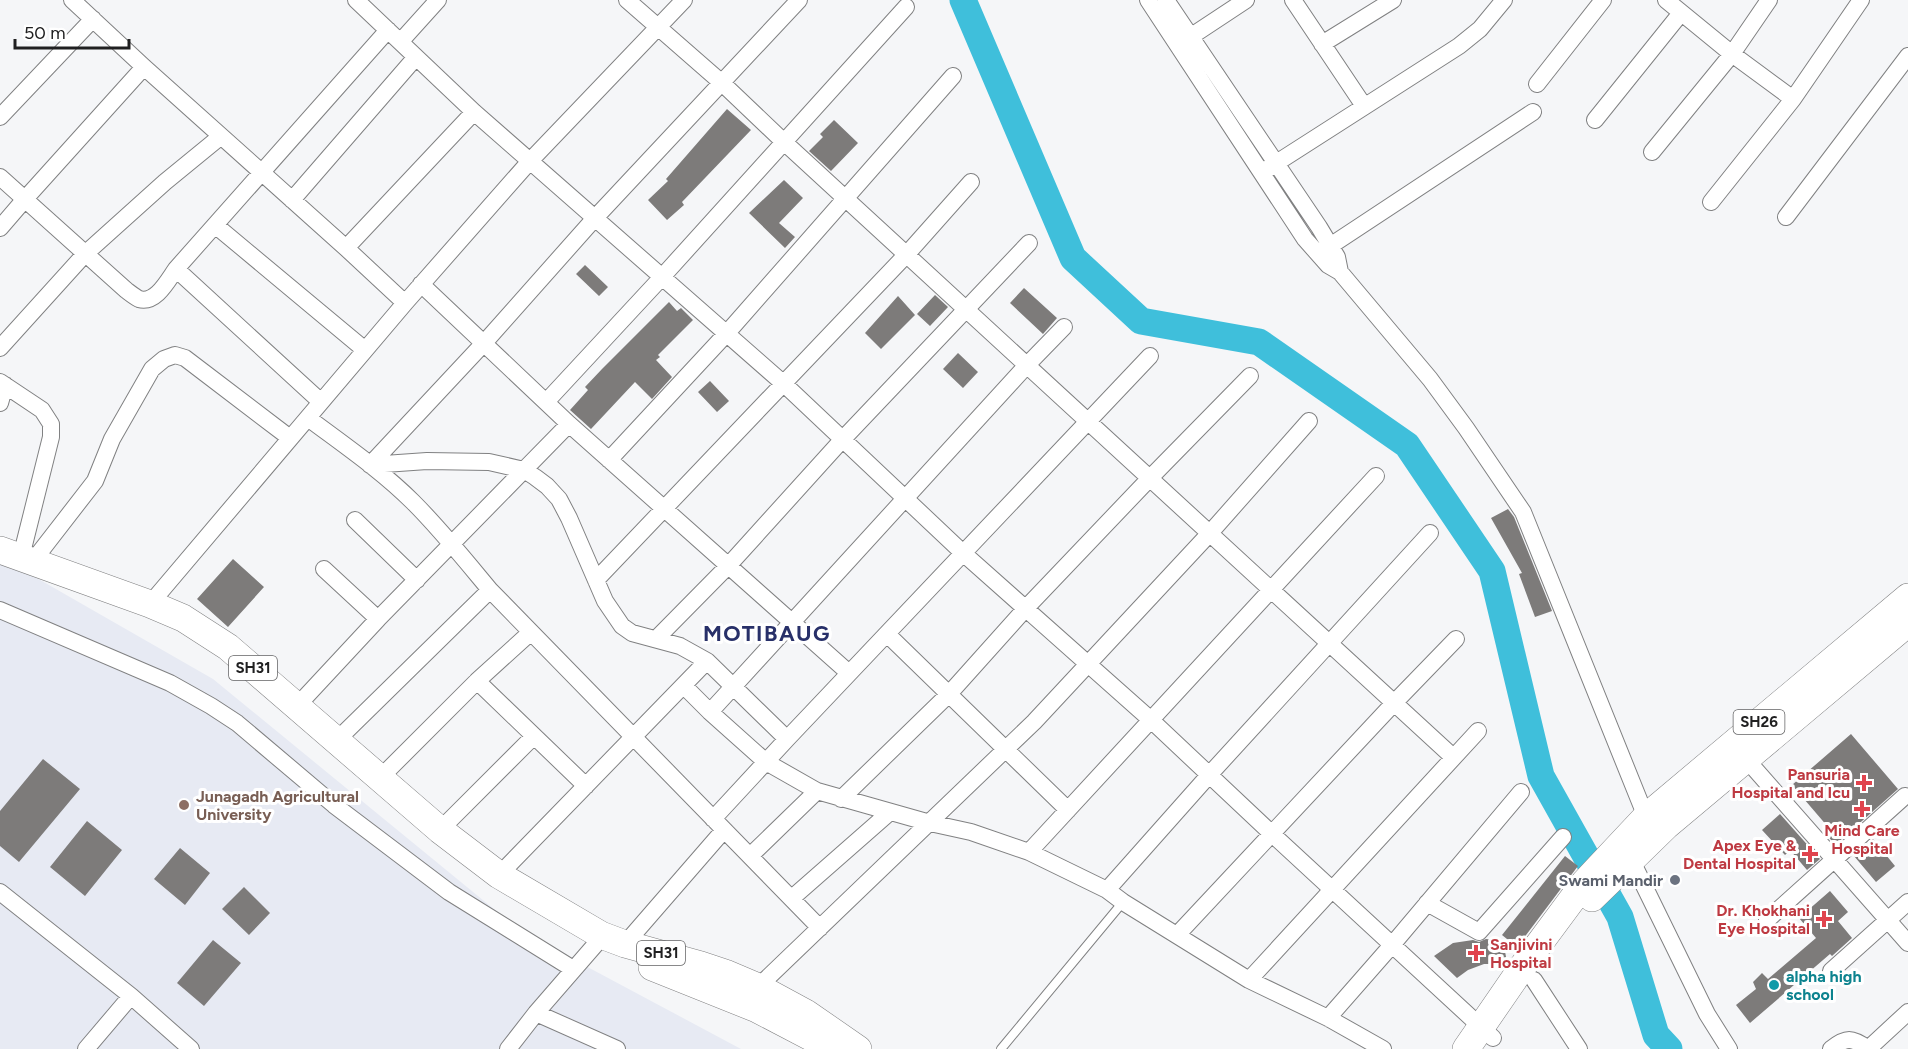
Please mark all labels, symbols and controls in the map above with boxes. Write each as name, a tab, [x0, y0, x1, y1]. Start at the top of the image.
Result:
scale bar	[15, 12, 129, 50]
text: 50 m	[24, 22, 66, 44]
district label: MOTIBAUG	[703, 620, 831, 647]
road number: SH31	[229, 656, 277, 680]
road number: SH26	[1734, 710, 1784, 734]
place label: Pansuria Hospital and Icu	[1731, 765, 1850, 802]
marker: Pansuria Hospital and Icu	[1855, 774, 1873, 792]
place label: Junagadh Agricultural University	[196, 787, 359, 824]
marker: Junagadh Agricultural University	[177, 798, 191, 812]
marker: Mind Care Hospital	[1853, 800, 1871, 818]
place label: Mind Care Hospital	[1824, 821, 1900, 858]
place label: Apex Eye & Dental Hospital	[1683, 836, 1797, 873]
marker: Apex Eye & Dental Hospital	[1801, 845, 1819, 863]
place label: Swami Mandir	[1559, 871, 1663, 890]
marker: Swami Mandir	[1668, 873, 1682, 887]
place label: Dr. Khokhani Eye Hospital	[1716, 901, 1810, 938]
marker: Dr. Khokhani Eye Hospital	[1815, 910, 1833, 928]
place label: Sanjivini Hospital	[1490, 935, 1553, 972]
road number: SH31	[637, 941, 685, 965]
marker: Sanjivini Hospital	[1467, 944, 1485, 962]
place label: alpha high school	[1786, 967, 1862, 1004]
marker: alpha high school	[1767, 978, 1781, 992]

